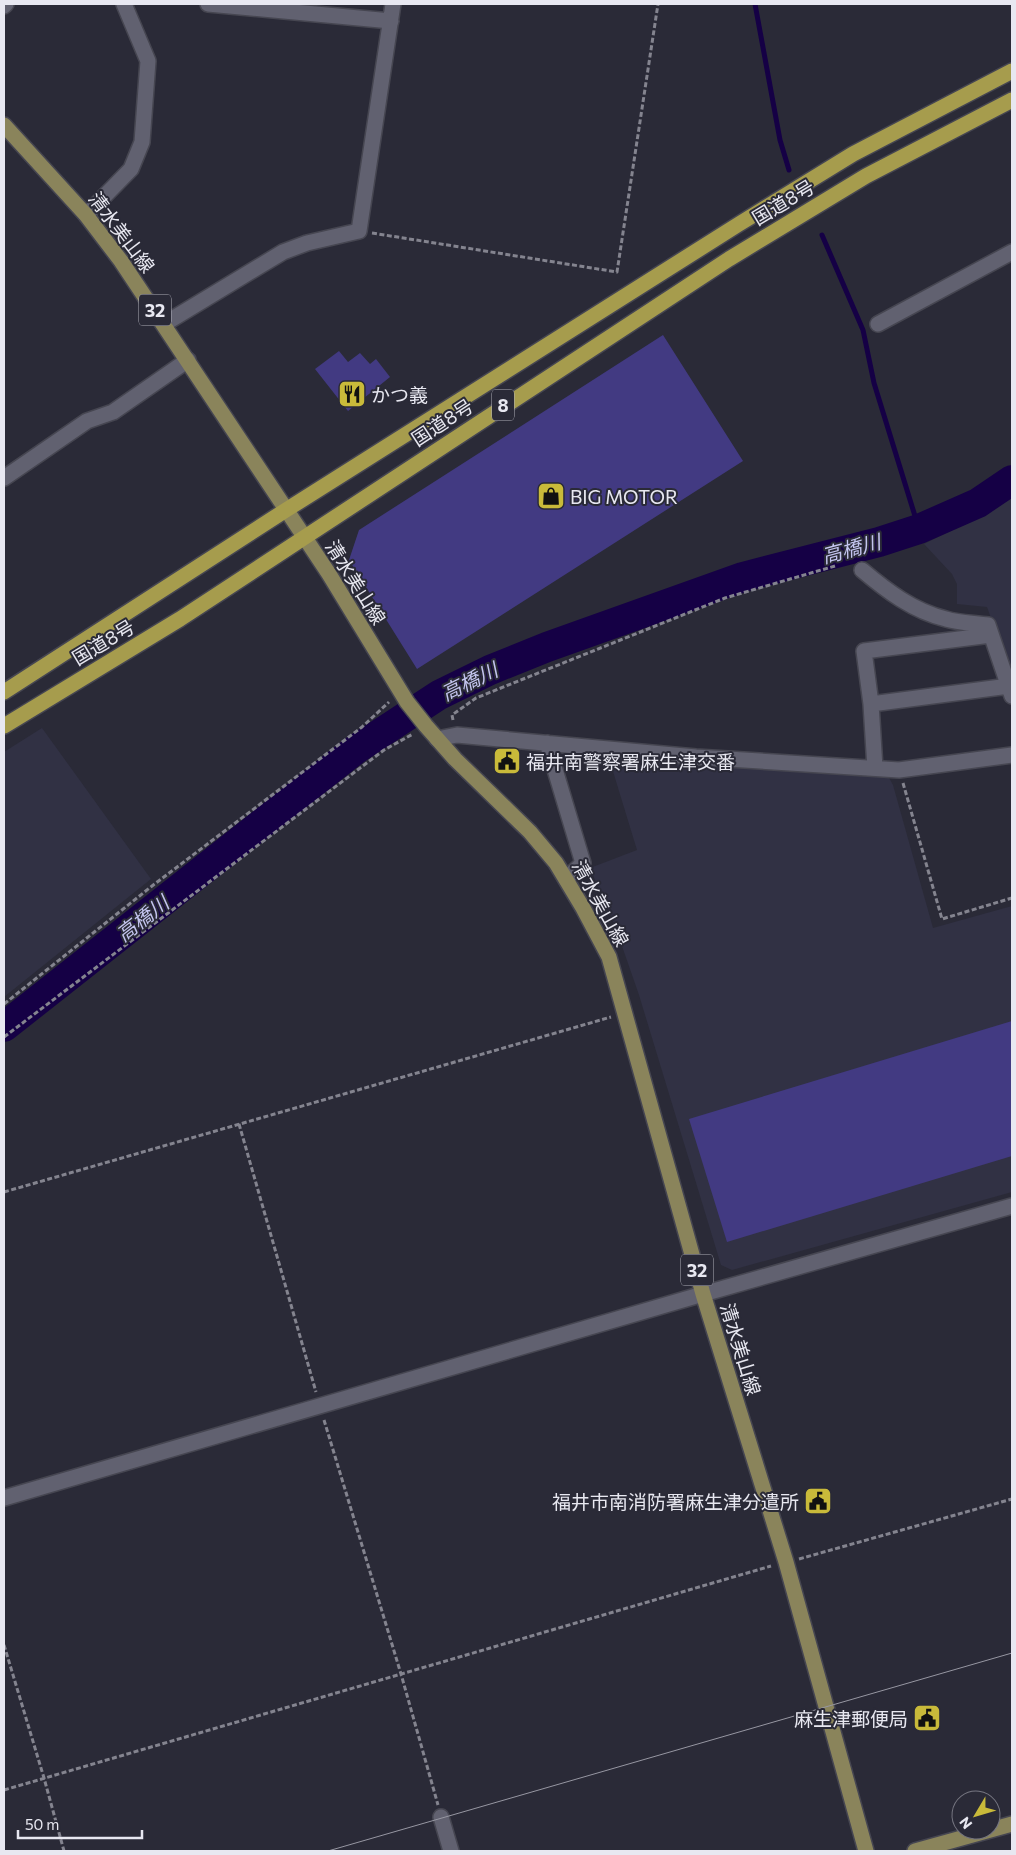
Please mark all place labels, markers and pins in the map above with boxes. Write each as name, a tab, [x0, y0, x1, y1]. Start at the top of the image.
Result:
restaurant icon: かつ義	[337, 379, 367, 409]
place label: かつ義	[371, 383, 428, 406]
shop icon: BIG MOTOR	[536, 481, 566, 511]
place label: BIG MOTOR	[570, 485, 678, 508]
public building icon: 福井南警察署麻生津交番	[492, 746, 522, 776]
place label: 福井南警察署麻生津交番	[526, 750, 735, 773]
public building icon: 福井市南消防署麻生津分遣所	[803, 1486, 833, 1516]
place label: 福井市南消防署麻生津分遣所	[552, 1490, 799, 1513]
public building icon: 麻生津郵便局	[912, 1703, 942, 1733]
place label: 麻生津郵便局	[794, 1707, 908, 1730]

